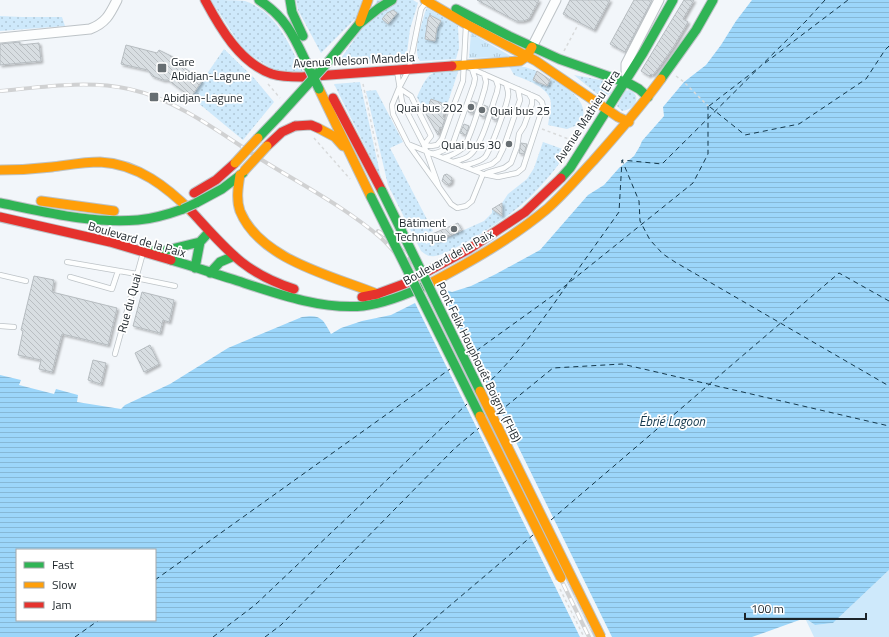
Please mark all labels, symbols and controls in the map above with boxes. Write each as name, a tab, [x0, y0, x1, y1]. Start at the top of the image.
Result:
street label: Avenue Nelson Mandela	[293, 47, 415, 73]
place label: Gare Abidjan-Lagune	[171, 52, 251, 85]
marker: Gare Abidjan-Lagune	[156, 62, 168, 74]
street label: Avenue Mathieu Ekra	[550, 66, 624, 166]
place label: Abidjan-Lagune	[163, 88, 243, 107]
marker: Abidjan-Lagune	[148, 91, 160, 103]
place label: Quai bus 202	[396, 98, 463, 117]
place label: Quai bus 25	[490, 101, 550, 120]
marker: Quai bus 202	[466, 102, 476, 112]
marker: Quai bus 25	[477, 105, 487, 115]
place label: Quai bus 30	[441, 135, 501, 154]
marker: Quai bus 30	[504, 139, 514, 149]
place label: Bâtiment Technique	[395, 213, 447, 246]
street label: Boulevard de la Paix	[86, 216, 189, 262]
street label: Boulevard de la Paix	[399, 224, 497, 290]
marker: Bâtiment Technique	[449, 224, 459, 234]
street label: Rue du Quai	[112, 271, 146, 335]
street label: Pont Felix Houphouét Boigny (FHB)	[432, 278, 526, 446]
water label: Ébrié Lagoon	[639, 411, 706, 431]
legend	[16, 549, 156, 621]
text: Fast	[52, 555, 75, 574]
text: Slow	[52, 575, 77, 594]
text: Jam	[52, 595, 72, 614]
scale bar	[745, 595, 866, 621]
text: 100 m	[751, 599, 784, 618]

